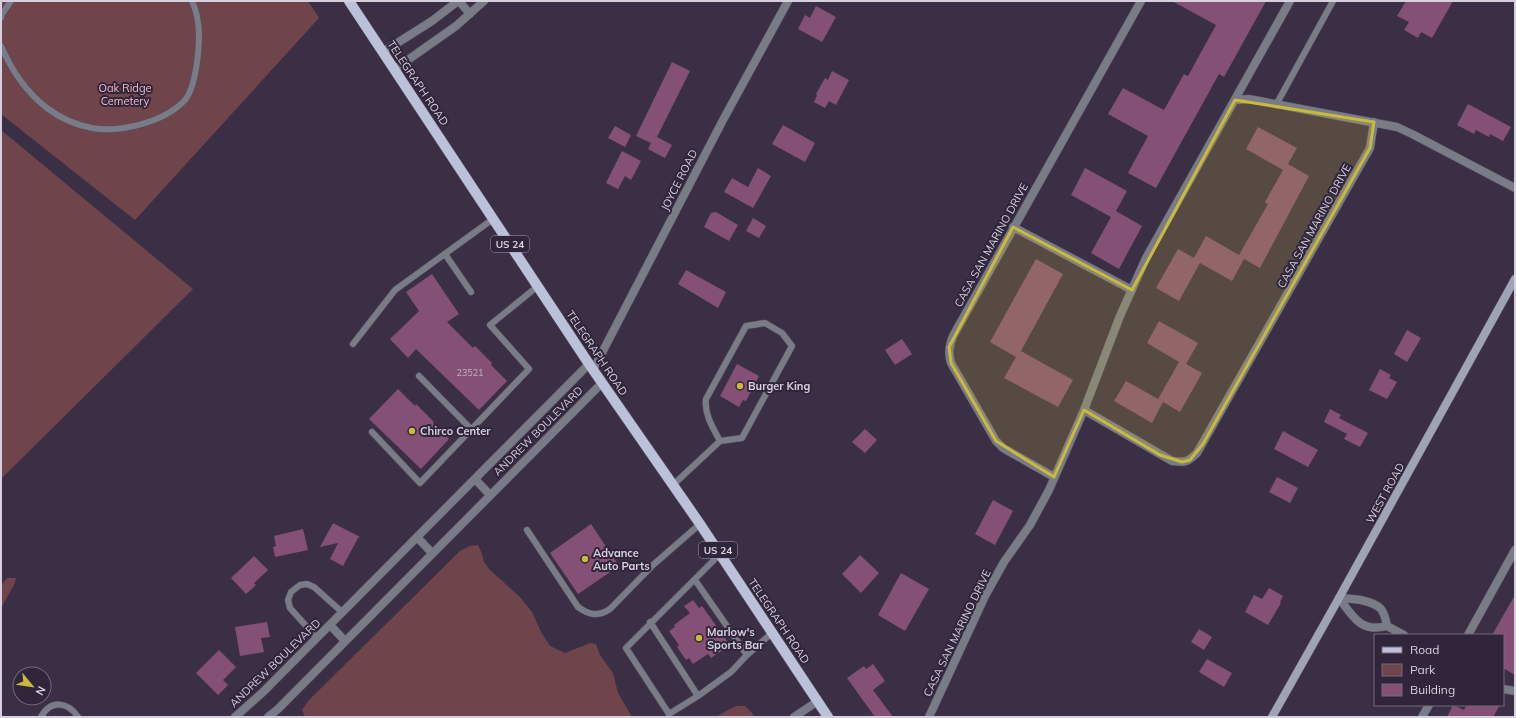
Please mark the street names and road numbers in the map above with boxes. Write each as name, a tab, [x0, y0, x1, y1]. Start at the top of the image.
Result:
street label: TELEGRAPH ROAD	[384, 38, 452, 128]
street label: JOYCE ROAD	[658, 147, 700, 213]
street label: CASA SAN MARINO DRIVE	[1274, 162, 1354, 290]
street label: CASA SAN MARINO DRIVE	[951, 181, 1031, 309]
road number: US 24	[491, 236, 529, 252]
street label: TELEGRAPH ROAD	[563, 308, 631, 398]
street label: ANDREW BOULEVARD	[490, 383, 586, 479]
street label: WEST ROAD	[1363, 460, 1407, 526]
road number: US 24	[699, 542, 737, 558]
street label: CASA SAN MARINO DRIVE	[920, 567, 994, 699]
street label: TELEGRAPH ROAD	[745, 576, 813, 666]
street label: ANDREW BOULEVARD	[227, 616, 323, 710]

